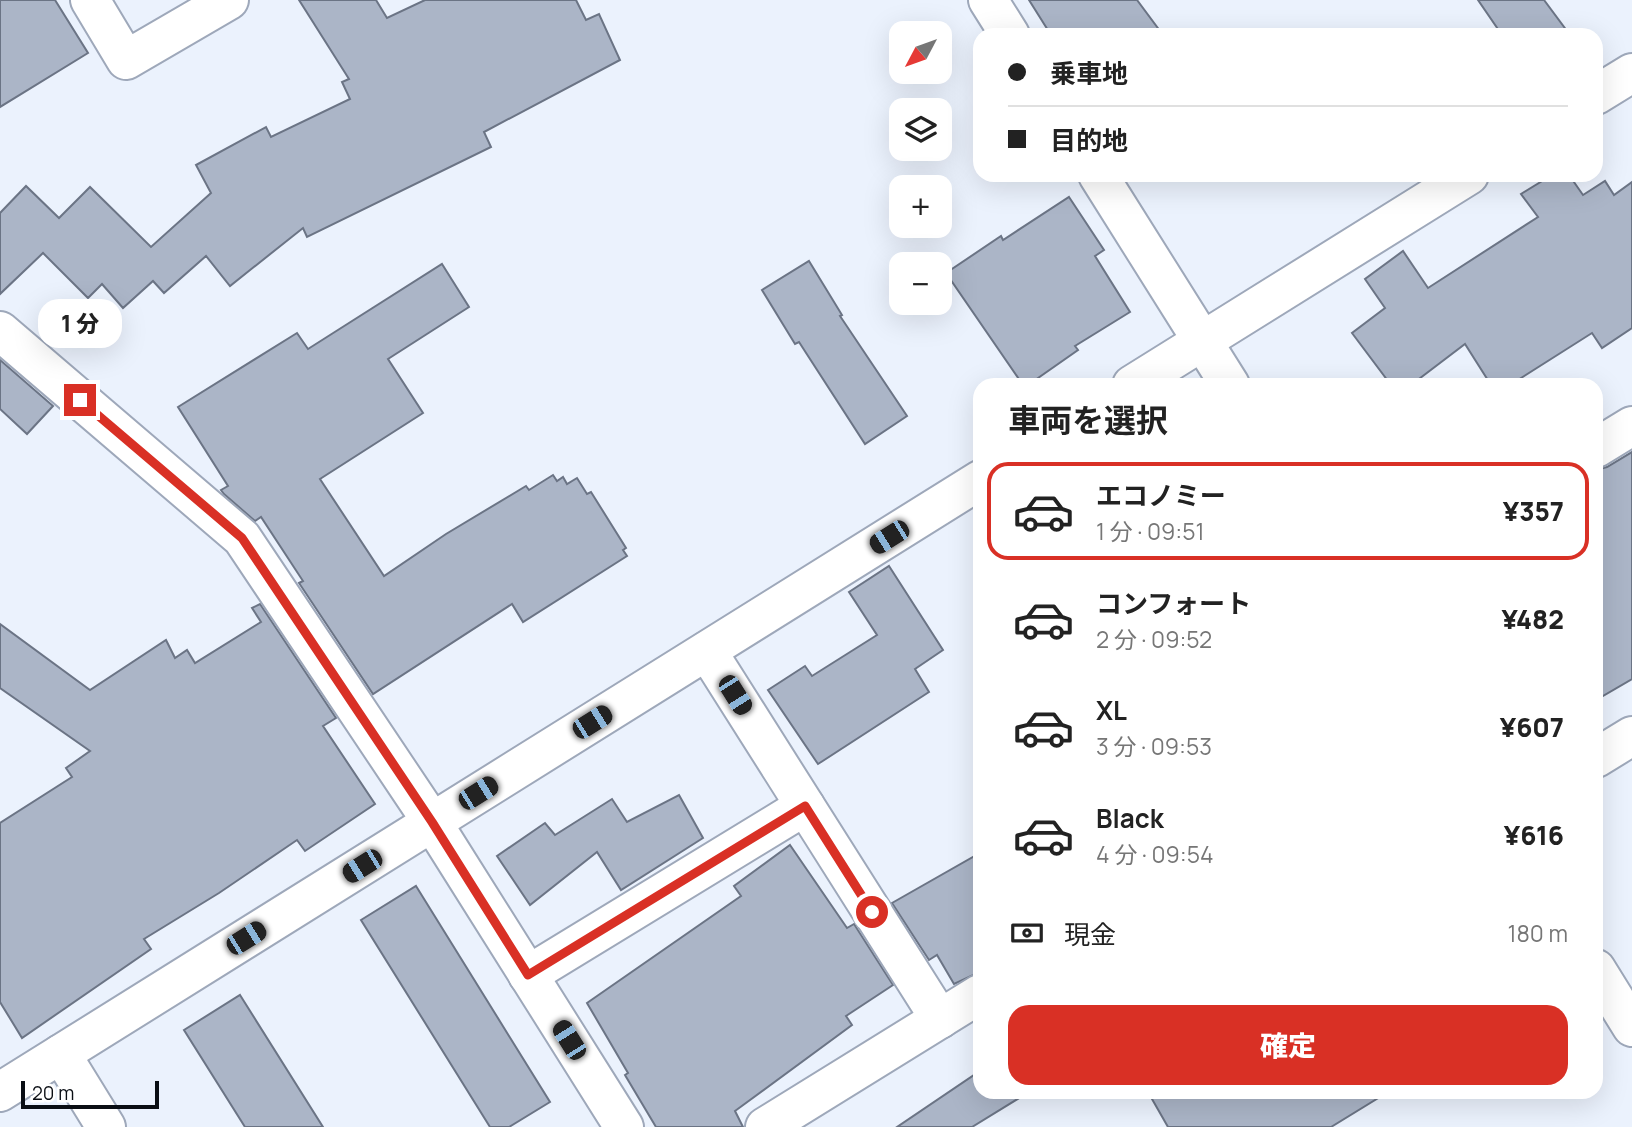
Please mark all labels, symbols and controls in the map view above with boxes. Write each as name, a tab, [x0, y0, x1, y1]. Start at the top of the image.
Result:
north arrow	[889, 21, 952, 84]
map controls	[889, 21, 952, 315]
text: 乗車地	[1050, 55, 1128, 91]
button: layers	[889, 98, 952, 161]
text: 目的地	[1050, 122, 1128, 158]
button: +	[889, 175, 952, 238]
button: −	[889, 252, 952, 315]
callout: 1 分	[38, 298, 122, 348]
text: 1 分	[61, 307, 99, 339]
route end	[64, 384, 96, 416]
text: 車両を選択	[1008, 398, 1168, 442]
text: エコノミー	[1096, 477, 1226, 513]
icon: car	[1012, 480, 1075, 543]
text: ¥357	[1503, 493, 1564, 529]
text: 1 分 · 09:51	[1096, 515, 1204, 547]
car	[866, 517, 913, 557]
text: コンフォート	[1096, 585, 1251, 621]
icon: car	[1012, 588, 1075, 651]
text: ¥482	[1502, 601, 1564, 637]
text: 2 分 · 09:52	[1096, 623, 1212, 655]
car	[715, 672, 756, 718]
text: XL	[1096, 692, 1127, 728]
icon: car	[1012, 696, 1075, 759]
car	[569, 702, 616, 742]
text: ¥607	[1500, 709, 1564, 745]
text: 3 分 · 09:53	[1096, 730, 1212, 762]
car	[455, 773, 502, 813]
text: Black	[1096, 800, 1164, 836]
icon: car	[1012, 804, 1075, 867]
text: ¥616	[1504, 817, 1564, 853]
text: 4 分 · 09:54	[1096, 838, 1214, 870]
car	[339, 846, 386, 886]
route start	[856, 896, 888, 928]
icon: cash	[1008, 914, 1046, 952]
text: 現金	[1064, 916, 1116, 952]
text: 180 m	[1508, 917, 1568, 949]
car	[223, 918, 270, 958]
button: 確定	[1008, 1005, 1568, 1085]
car	[549, 1017, 590, 1063]
scale bar	[21, 1078, 159, 1110]
text: 20 m	[32, 1080, 74, 1106]

